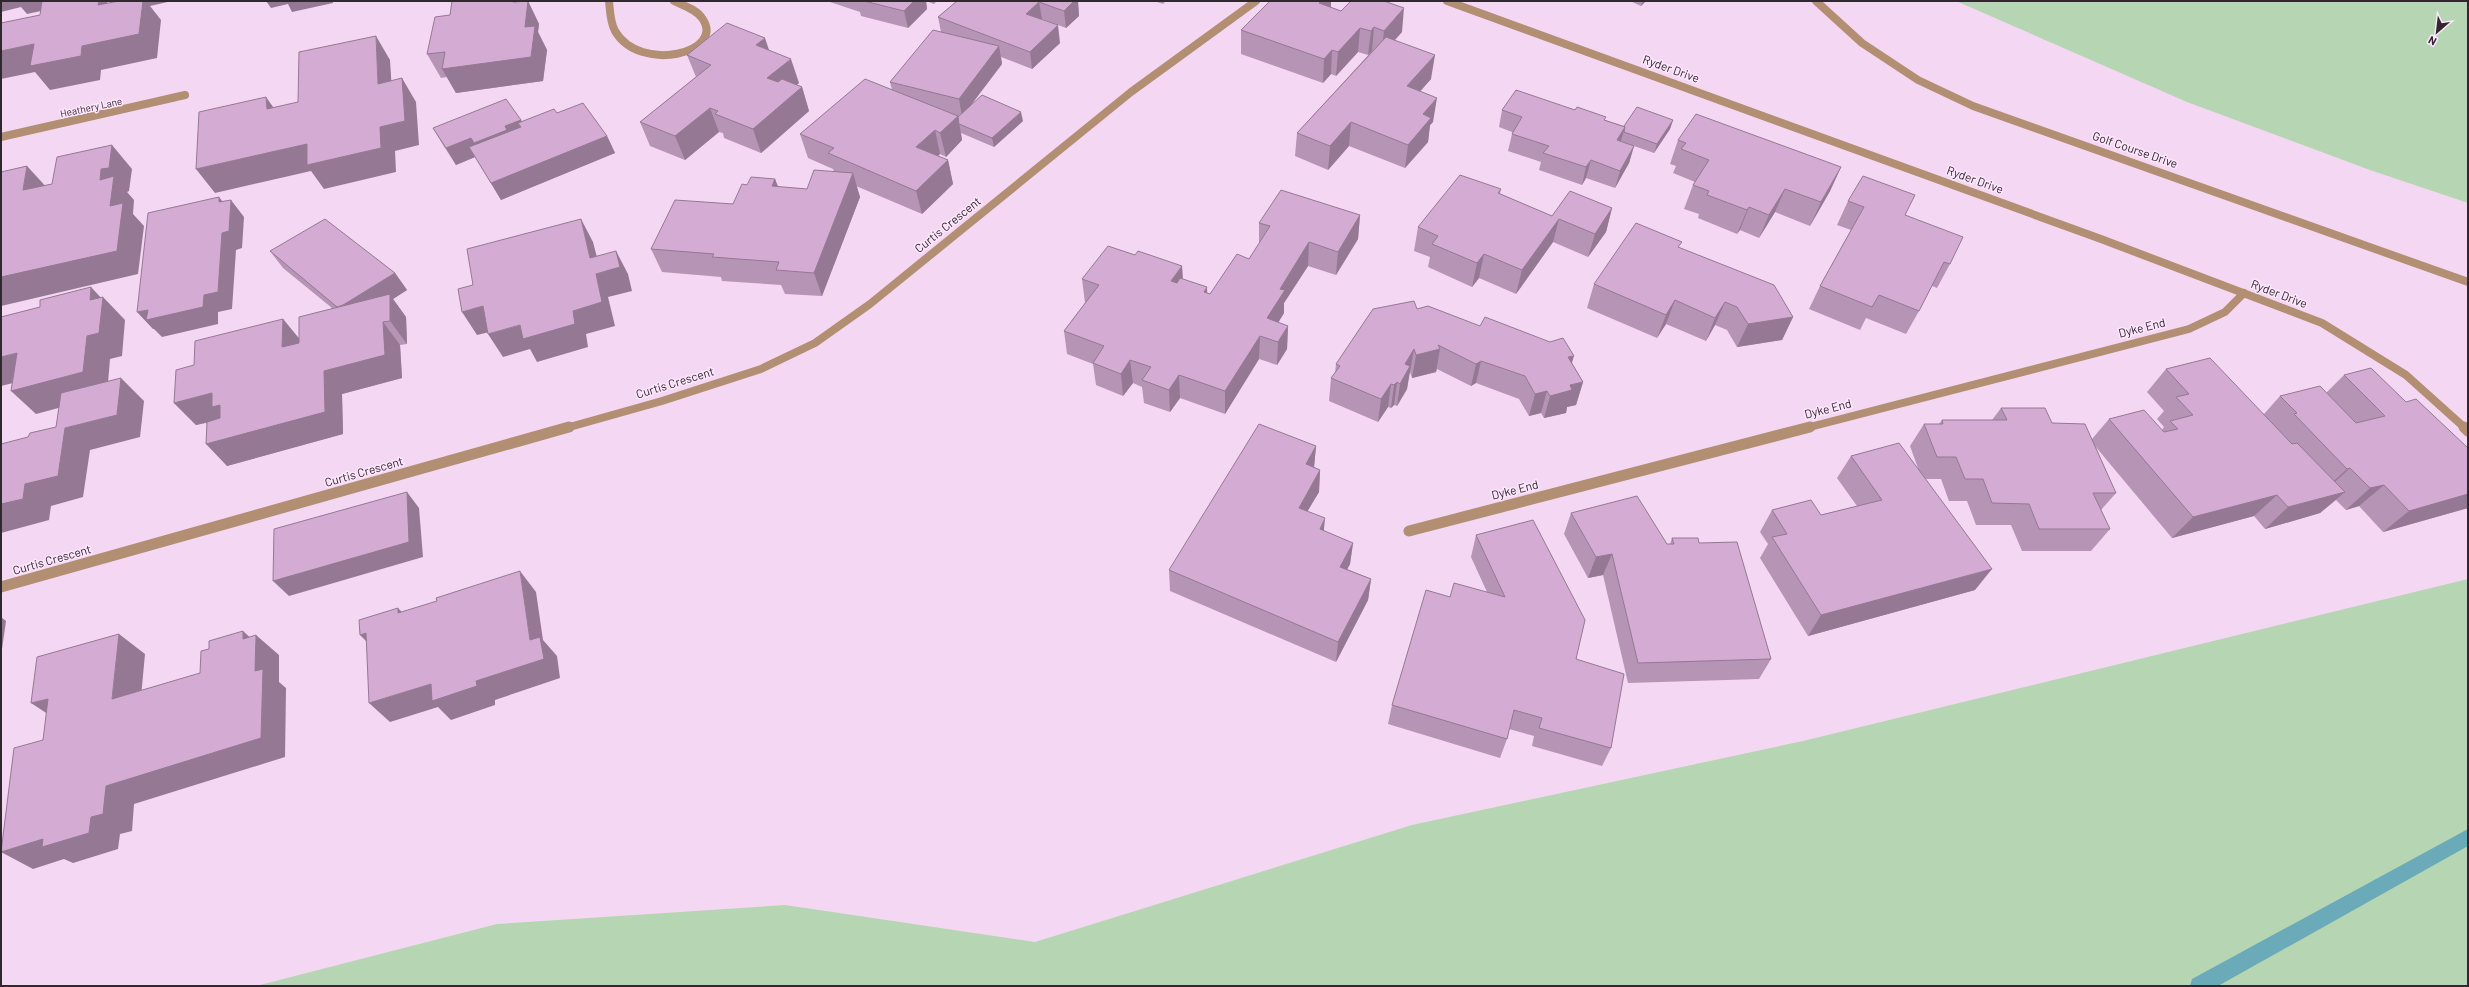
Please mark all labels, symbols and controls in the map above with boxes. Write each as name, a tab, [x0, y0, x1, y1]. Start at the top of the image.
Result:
north arrow	[2417, 12, 2457, 52]
text: N	[2426, 34, 2438, 49]
street label: Ryder Drive	[1641, 51, 1702, 85]
street label: Heathery Lane	[59, 95, 123, 119]
street label: Golf Course Drive	[2091, 128, 2180, 170]
street label: Ryder Drive	[1945, 162, 2006, 196]
street label: Curtis Crescent	[912, 193, 983, 255]
street label: Ryder Drive	[2249, 276, 2309, 310]
street label: Dyke End	[2117, 314, 2167, 340]
street label: Curtis Crescent	[634, 364, 715, 401]
street label: Dyke End	[1803, 395, 1853, 421]
street label: Curtis Crescent	[323, 453, 405, 489]
street label: Dyke End	[1490, 476, 1540, 502]
street label: Curtis Crescent	[11, 541, 93, 577]

